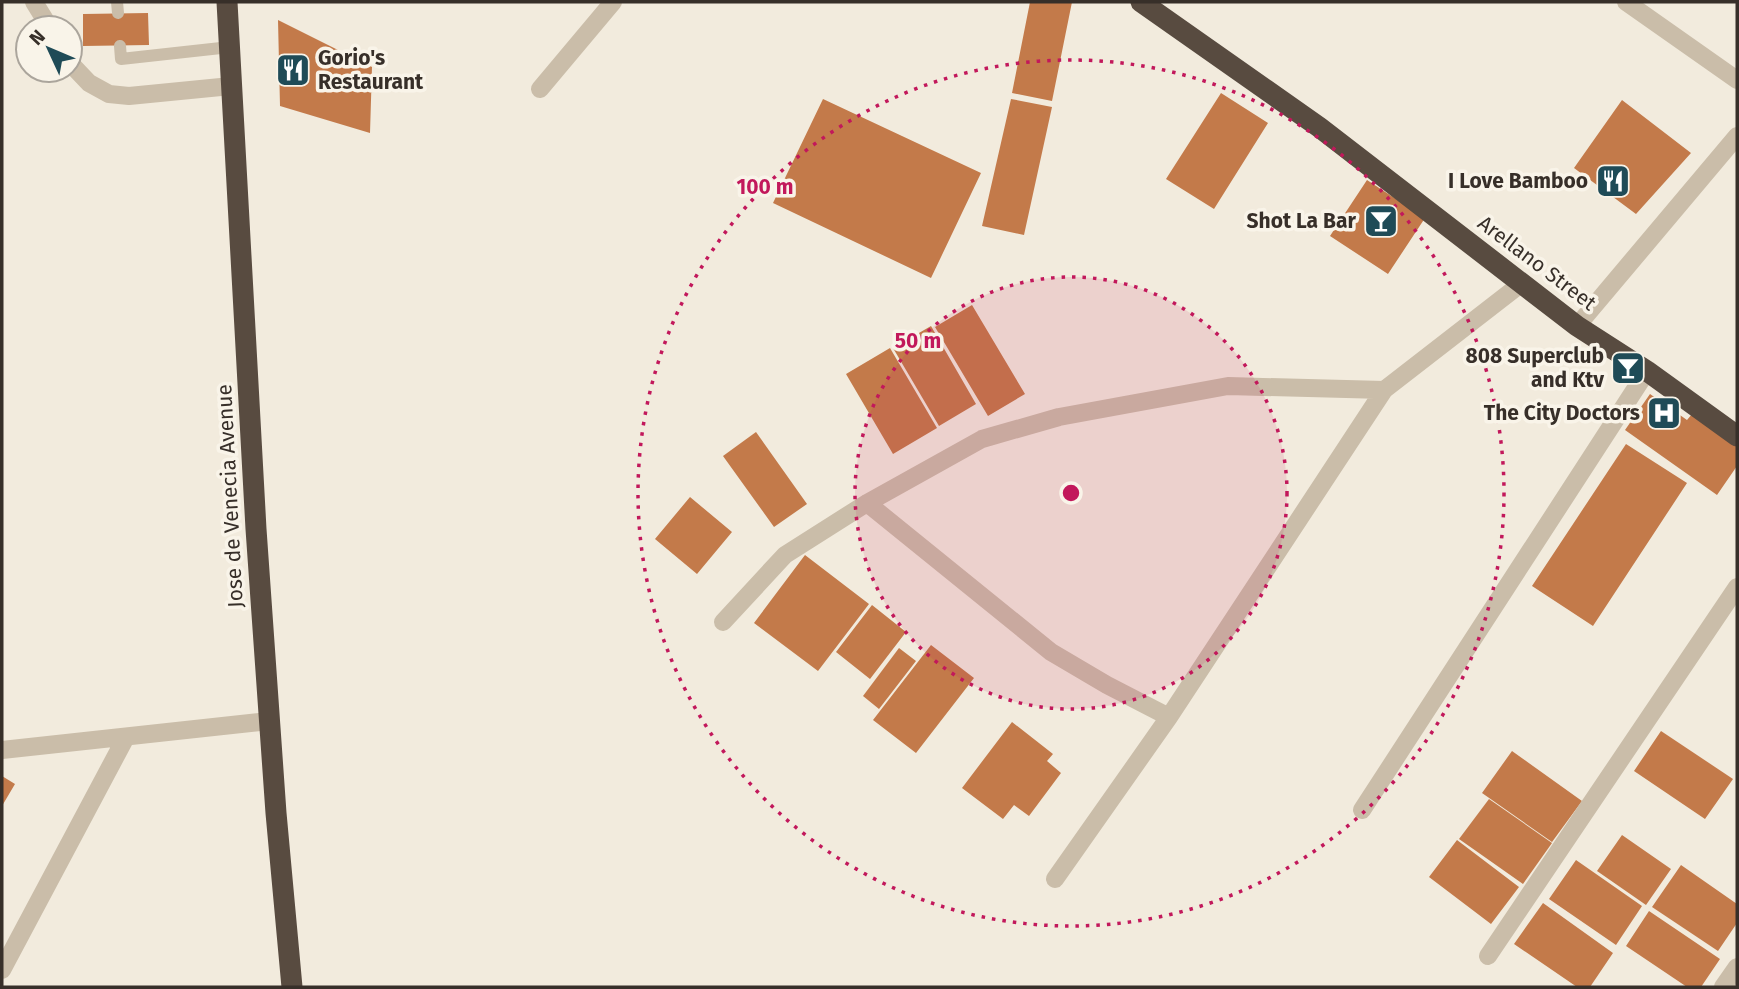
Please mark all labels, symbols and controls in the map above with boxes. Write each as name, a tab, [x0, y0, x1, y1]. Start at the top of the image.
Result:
north arrow	[14, 14, 84, 84]
text: N	[24, 25, 50, 50]
place label: Gorio's Restaurant	[318, 45, 424, 95]
restaurant icon: Gorio's Restaurant	[274, 51, 312, 89]
restaurant icon: I Love Bamboo	[1594, 162, 1632, 200]
place label: I Love Bamboo	[1448, 168, 1588, 194]
text: 100 m	[736, 174, 794, 200]
bar icon: Shot La Bar	[1362, 202, 1400, 240]
place label: Shot La Bar	[1247, 208, 1357, 234]
street label: Arellano Street	[1473, 210, 1602, 316]
text: 50 m	[895, 328, 941, 354]
place label: 808 Superclub and Ktv	[1466, 343, 1604, 393]
bar icon: 808 Superclub and Ktv	[1609, 349, 1647, 387]
street label: Jose de Venecia Avenue	[211, 383, 249, 609]
hospital icon: The City Doctors	[1645, 394, 1683, 432]
place label: The City Doctors	[1484, 400, 1640, 426]
centre of rings	[1059, 481, 1083, 505]

